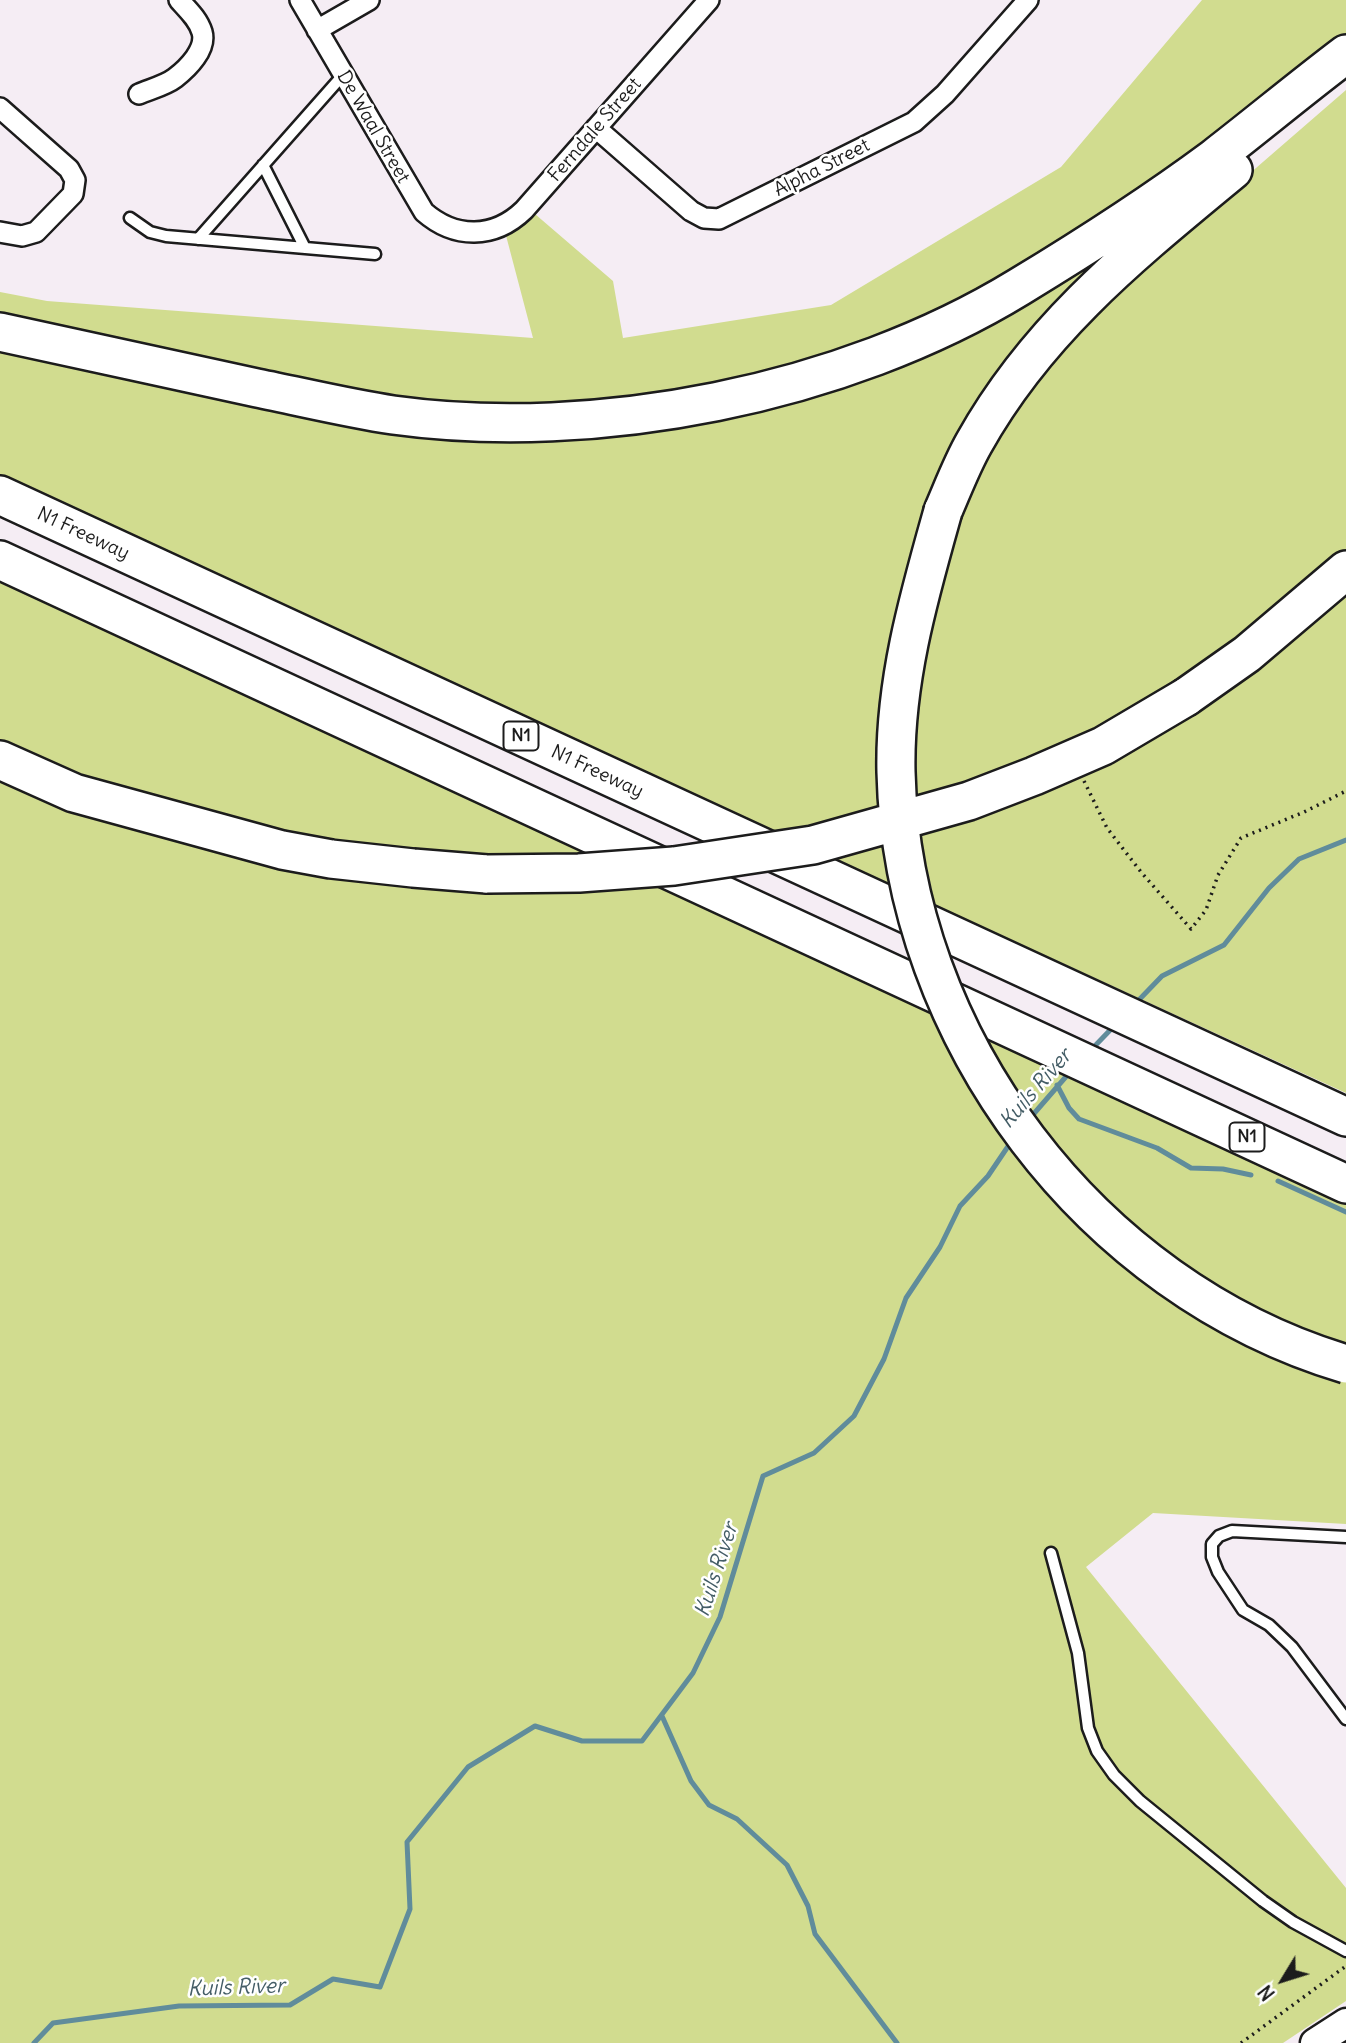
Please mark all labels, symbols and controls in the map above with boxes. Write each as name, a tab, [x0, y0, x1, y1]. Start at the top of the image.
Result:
street label: De Waal Street	[332, 67, 414, 187]
street label: Ferndale Street	[544, 73, 646, 187]
street label: Alpha Street	[770, 134, 874, 202]
street label: N1 Freeway	[33, 503, 133, 565]
road number: N1	[504, 722, 538, 750]
street label: N1 Freeway	[547, 741, 647, 803]
water label: Kuils River	[995, 1044, 1077, 1134]
road number: N1	[1230, 1122, 1264, 1152]
water label: Kuils River	[690, 1520, 744, 1620]
north arrow	[1248, 1945, 1318, 2015]
water label: Kuils River	[187, 1974, 285, 2002]
text: N	[1253, 1980, 1280, 2006]

